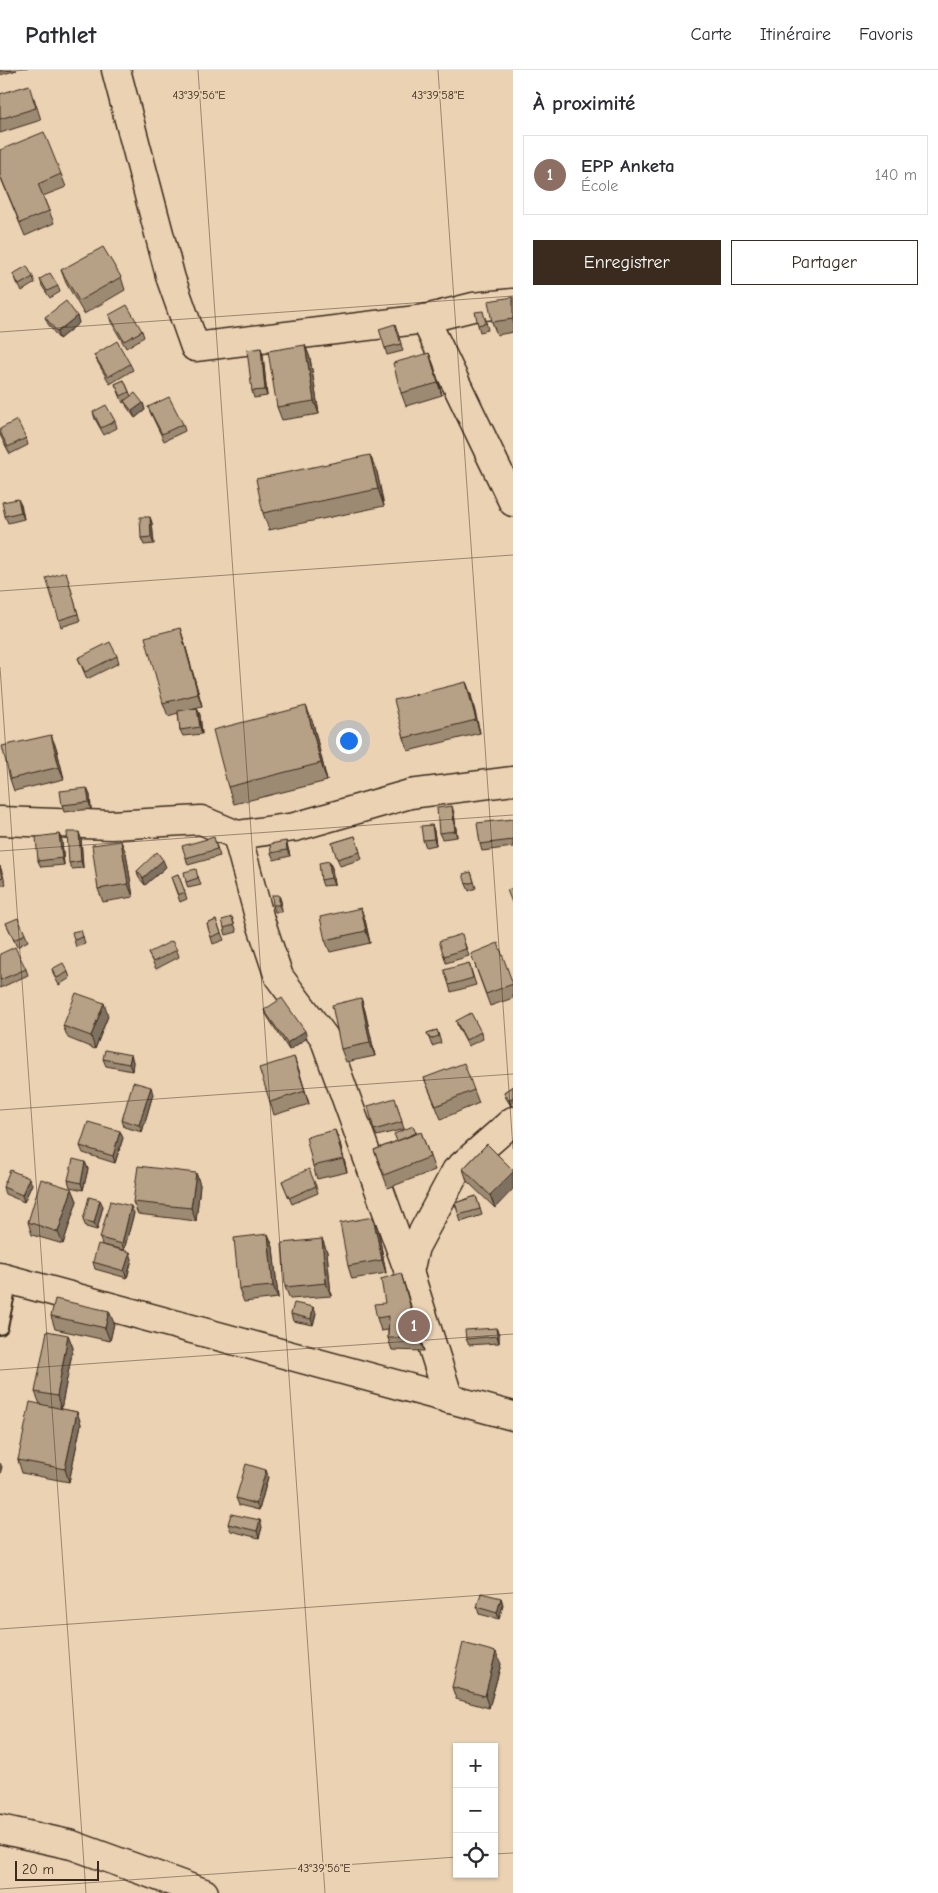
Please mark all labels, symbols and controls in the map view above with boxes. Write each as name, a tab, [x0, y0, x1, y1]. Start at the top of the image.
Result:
text: Pathlet	[25, 21, 96, 49]
text: Carte	[691, 24, 732, 45]
text: Itinéraire	[760, 24, 831, 45]
text: Favoris	[859, 24, 913, 45]
text: 43°39'56"E	[172, 88, 226, 102]
text: 43°39'58"E	[412, 88, 464, 102]
text: À proximité	[533, 91, 635, 115]
text: EPP Anketa	[581, 155, 675, 177]
text: 1	[547, 166, 553, 184]
text: 140 m	[875, 166, 917, 184]
text: École	[581, 177, 618, 195]
button: Enregistrer	[533, 240, 721, 285]
button: Partager	[731, 240, 918, 285]
your location	[336, 728, 362, 754]
pin: 1	[398, 1307, 430, 1345]
map controls	[453, 1743, 498, 1878]
button: +	[453, 1743, 498, 1788]
button: −	[453, 1788, 498, 1833]
button: locate	[453, 1833, 498, 1878]
scale bar	[15, 1858, 99, 1881]
text: 20 m	[22, 1861, 54, 1878]
text: 43°39'56"E	[297, 1861, 351, 1875]

